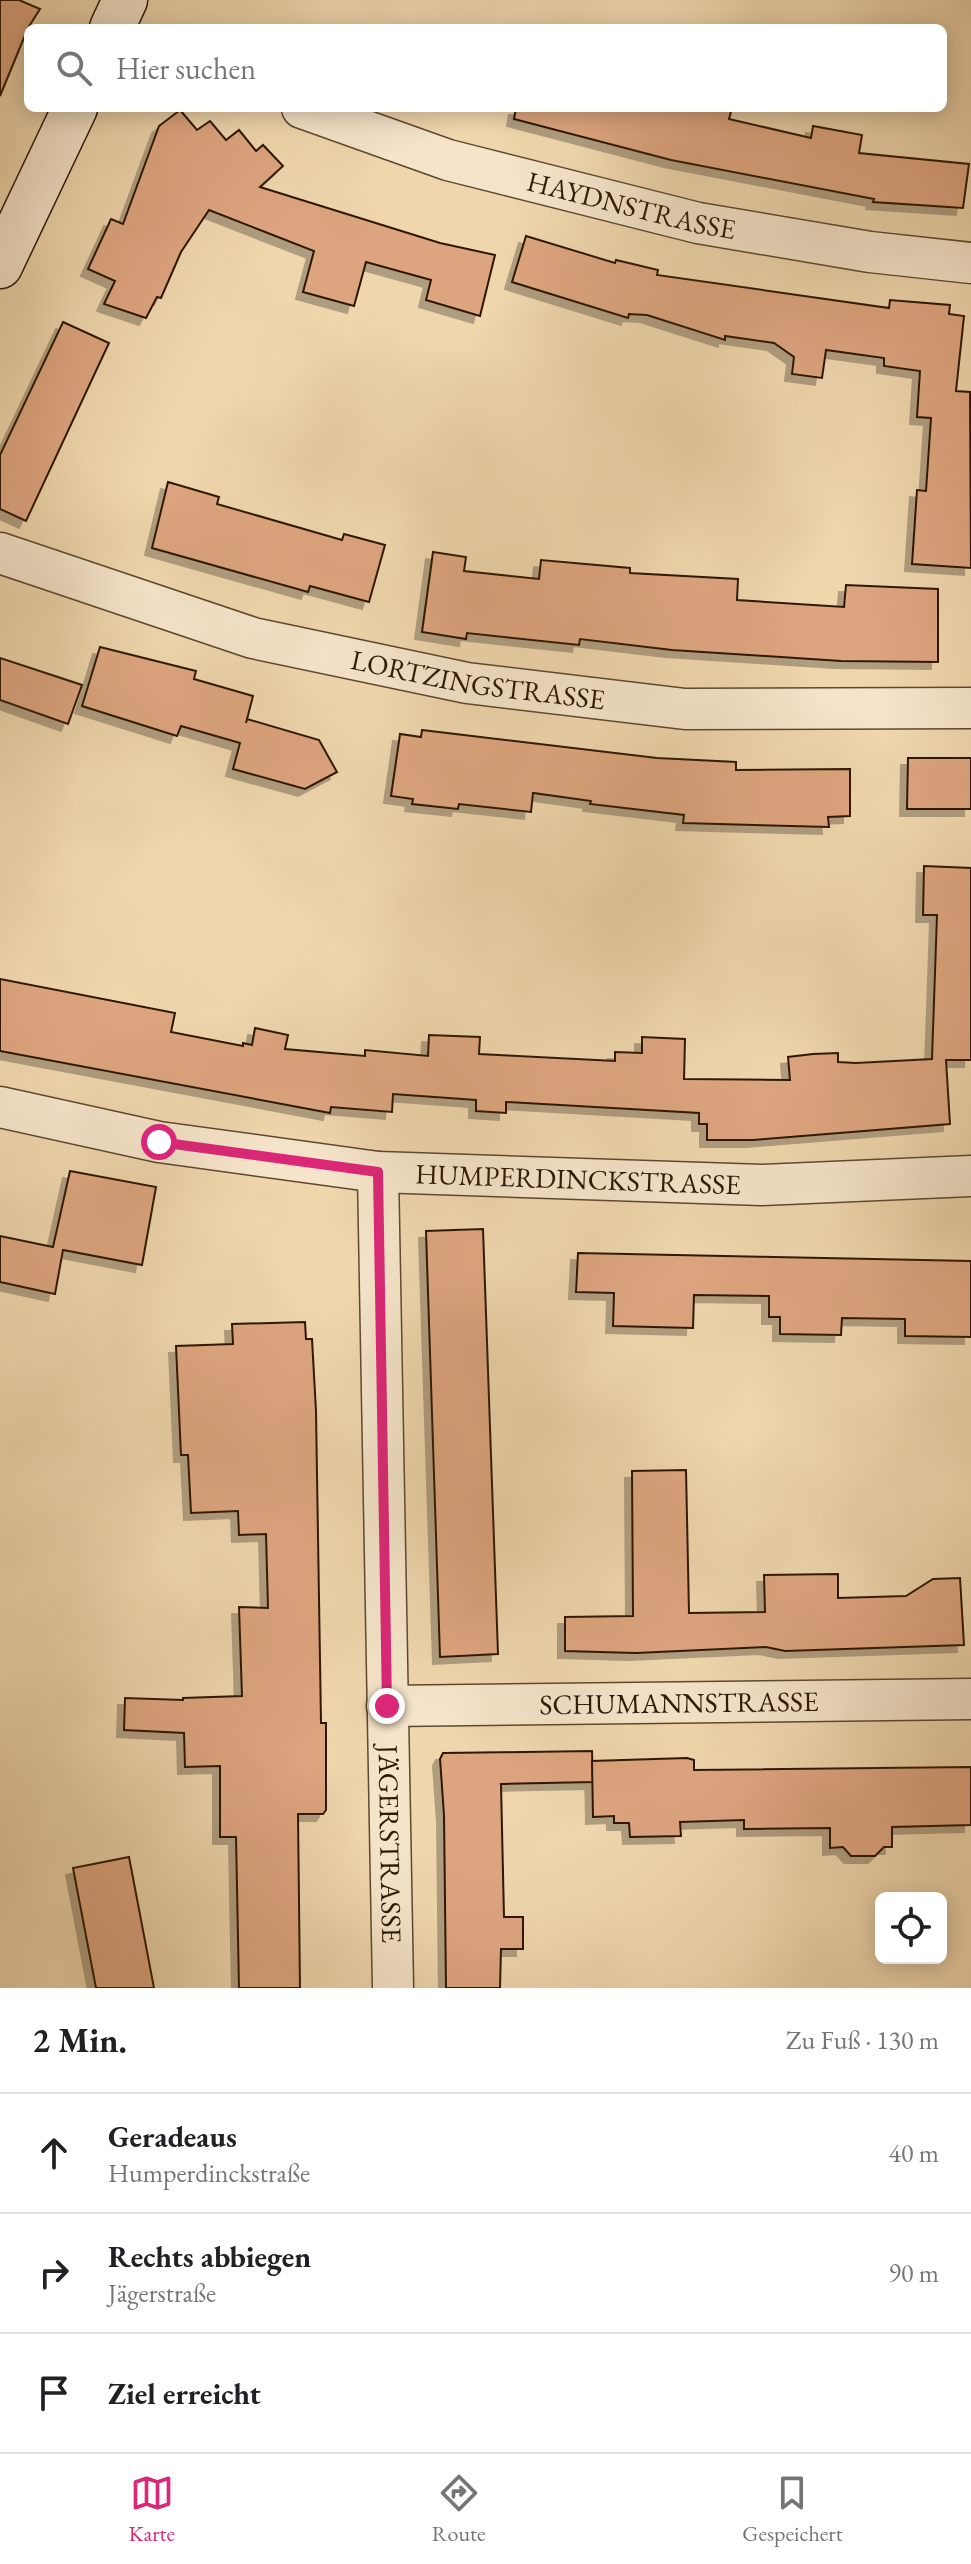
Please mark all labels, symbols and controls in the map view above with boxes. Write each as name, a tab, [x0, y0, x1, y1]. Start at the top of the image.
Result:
search box	[24, 24, 947, 112]
icon: search	[52, 46, 96, 90]
text: Hier suchen	[116, 49, 256, 88]
street label: HAYDNSTRASSE	[523, 163, 739, 247]
street label: LORTZINGSTRASSE	[348, 641, 607, 717]
route start	[141, 1124, 177, 1160]
street label: HUMPERDINCKSTRASSE	[415, 1155, 742, 1202]
street label: SCHUMANNSTRASSE	[539, 1683, 819, 1722]
route end	[369, 1688, 405, 1724]
street label: JÄGERSTRASSE	[370, 1742, 410, 1944]
map controls	[875, 1892, 947, 1964]
button: locate	[875, 1892, 947, 1964]
text: 2 Min.	[32, 2018, 127, 2062]
text: Zu Fuß · 130 m	[786, 2023, 939, 2057]
text: Geradeaus	[108, 2117, 237, 2156]
icon: ahead	[32, 2131, 76, 2175]
text: 40 m	[889, 2136, 939, 2170]
text: Humperdinckstraße	[108, 2156, 310, 2190]
text: Rechts abbiegen	[108, 2237, 311, 2276]
icon: right	[32, 2251, 76, 2295]
text: 90 m	[889, 2256, 939, 2290]
text: Jägerstraße	[108, 2276, 216, 2310]
icon: arrive	[32, 2371, 76, 2415]
text: Ziel erreicht	[108, 2374, 261, 2413]
tab: Karte	[128, 2471, 175, 2548]
tab: Route	[432, 2471, 486, 2548]
tab: Gespeichert	[742, 2471, 843, 2548]

